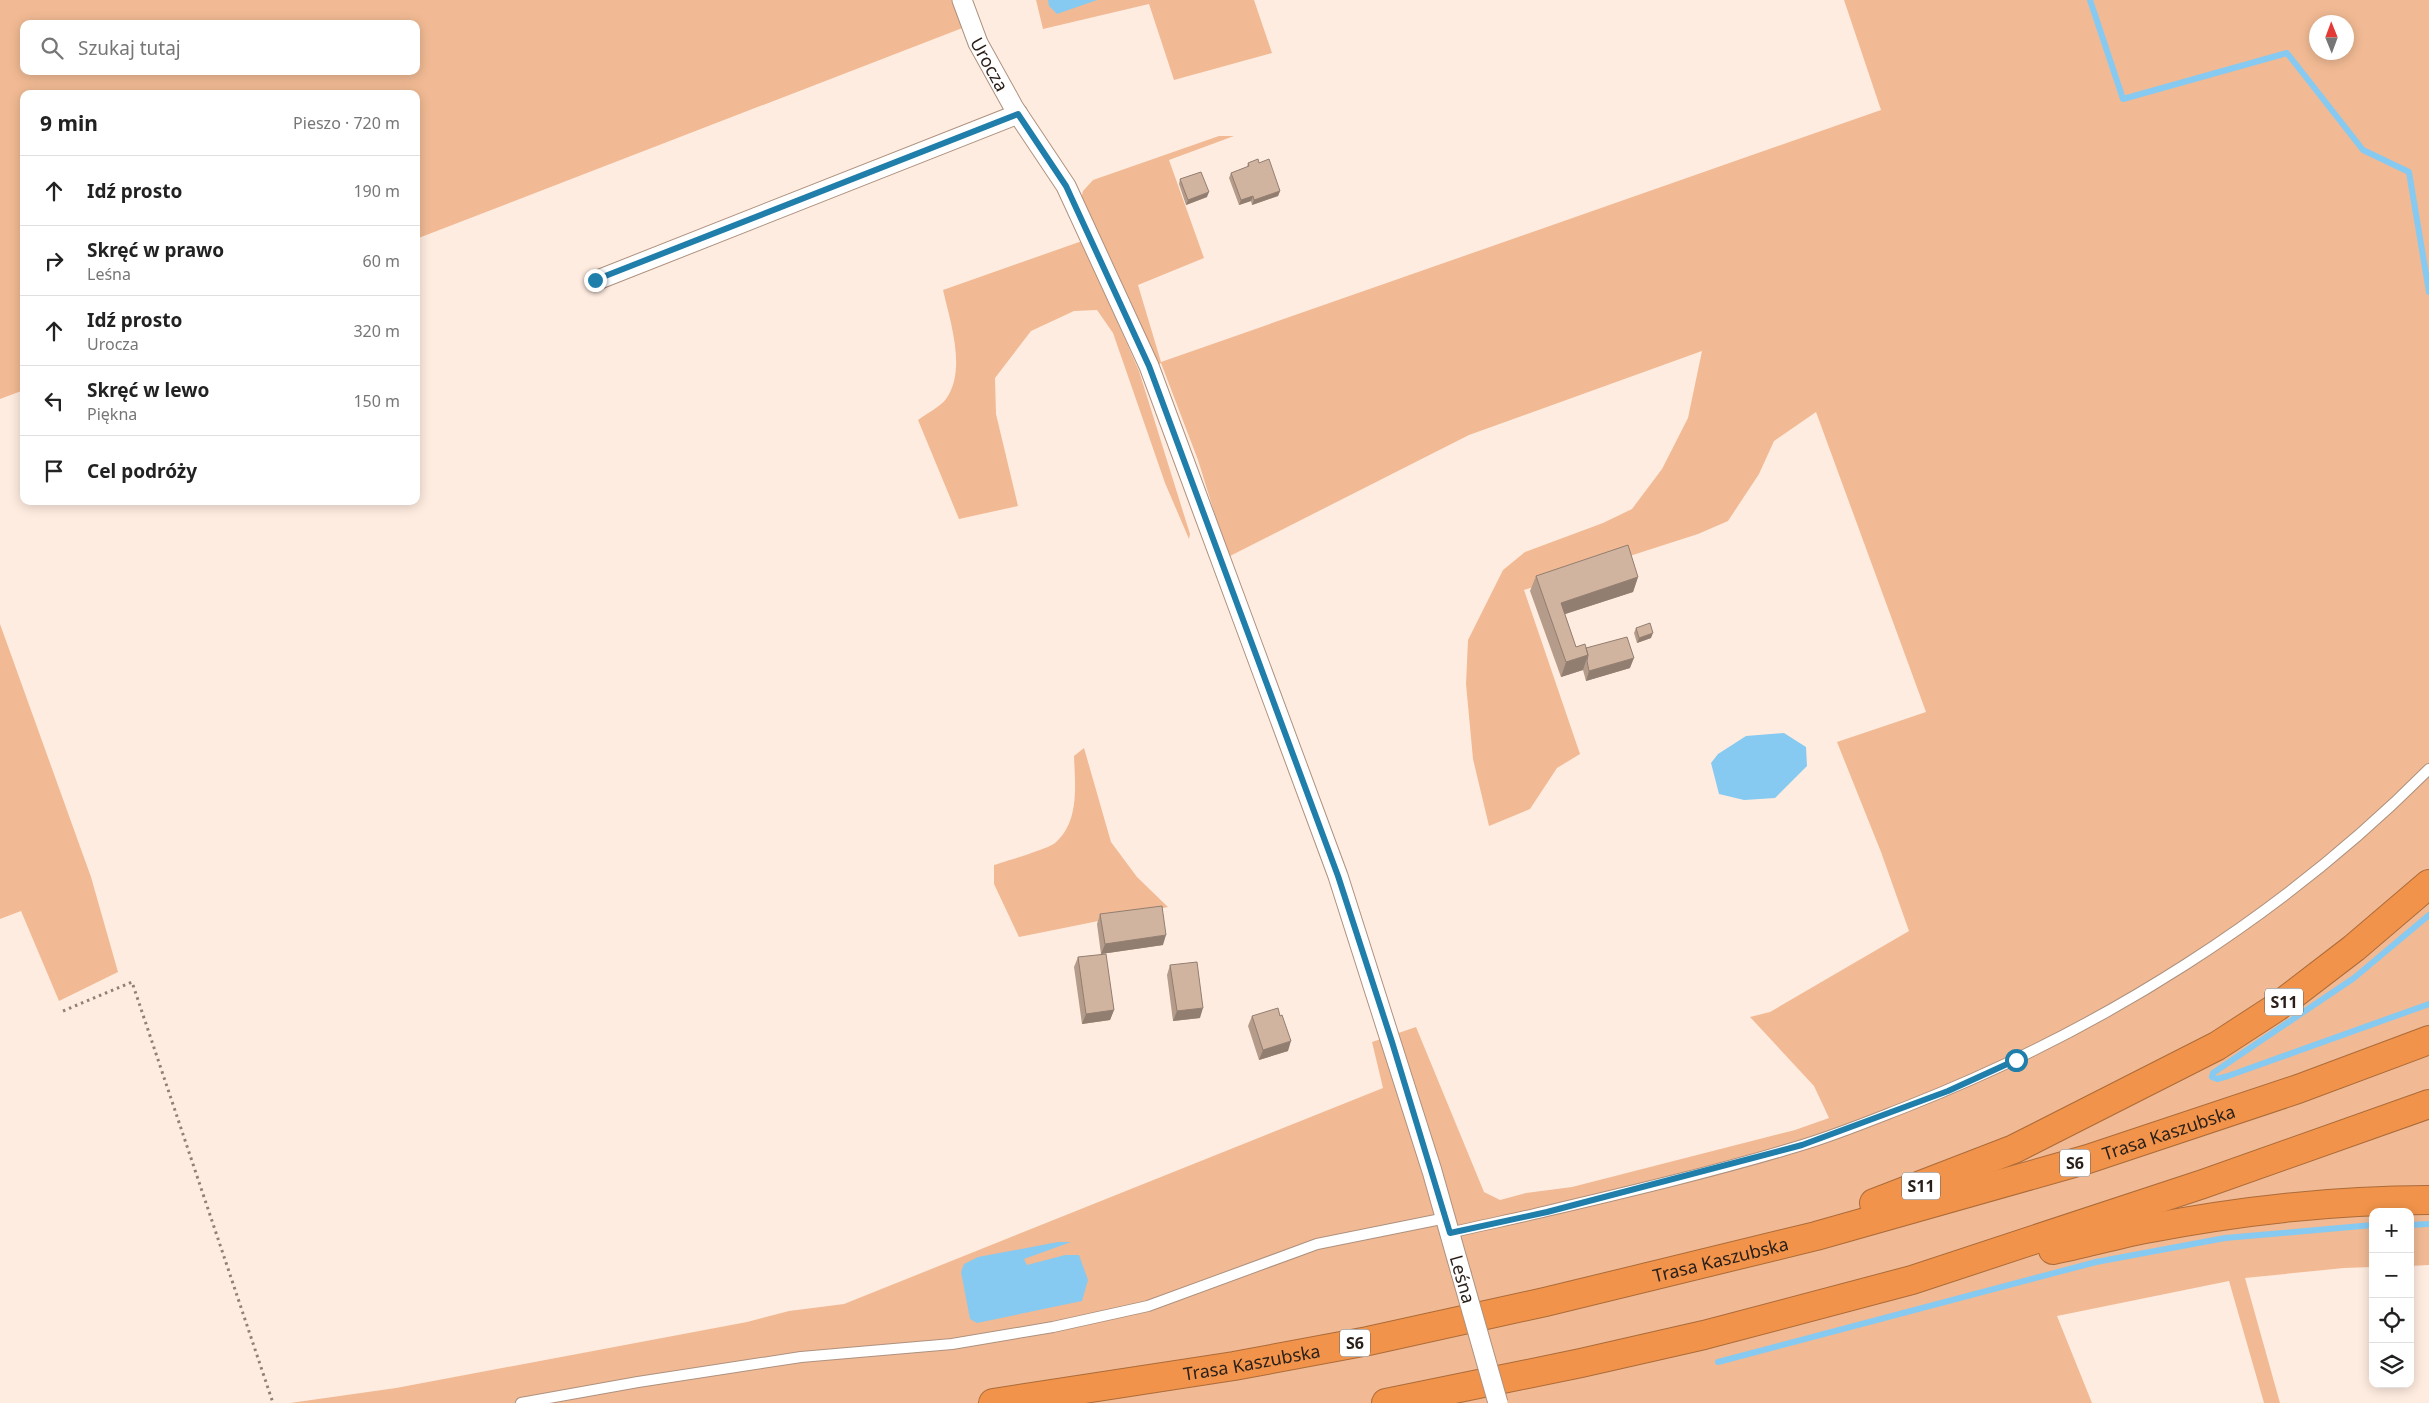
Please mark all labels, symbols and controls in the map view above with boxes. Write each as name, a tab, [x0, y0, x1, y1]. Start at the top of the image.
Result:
north arrow	[2309, 15, 2354, 60]
search box	[20, 20, 420, 75]
street label: Urocza	[965, 33, 1014, 95]
icon: search	[38, 34, 66, 62]
text: Szukaj tutaj	[78, 35, 181, 61]
text: 9 min	[40, 109, 98, 137]
text: Pieszo · 720 m	[293, 112, 400, 134]
icon: ahead	[40, 177, 68, 205]
text: Idź prosto	[87, 178, 182, 204]
text: 190 m	[353, 180, 400, 202]
text: Skręć w prawo	[87, 237, 224, 263]
icon: right	[40, 247, 68, 275]
text: 60 m	[363, 250, 400, 272]
text: Leśna	[87, 263, 131, 285]
route end	[584, 269, 607, 292]
text: Idź prosto	[87, 307, 182, 333]
icon: ahead	[40, 317, 68, 345]
text: 320 m	[353, 320, 400, 342]
text: Urocza	[87, 333, 139, 355]
text: Skręć w lewo	[87, 377, 209, 403]
icon: left	[40, 387, 68, 415]
text: 150 m	[353, 390, 400, 412]
text: Piękna	[87, 403, 137, 425]
icon: arrive	[40, 457, 68, 485]
text: Cel podróży	[87, 458, 197, 484]
road number: S11	[2265, 989, 2303, 1016]
route start	[2005, 1049, 2028, 1072]
street label: Trasa Kaszubska	[2099, 1099, 2238, 1165]
road number: S6	[2060, 1150, 2090, 1176]
road number: S11	[1902, 1172, 1940, 1200]
map controls	[2369, 1208, 2414, 1388]
button: +	[2369, 1208, 2414, 1253]
street label: Trasa Kaszubska	[1650, 1231, 1791, 1287]
street label: Leśna	[1445, 1252, 1481, 1306]
button: −	[2369, 1253, 2414, 1298]
button: locate	[2369, 1298, 2414, 1343]
road number: S6	[1340, 1330, 1370, 1356]
street label: Trasa Kaszubska	[1182, 1338, 1322, 1386]
button: layers	[2369, 1343, 2414, 1388]

